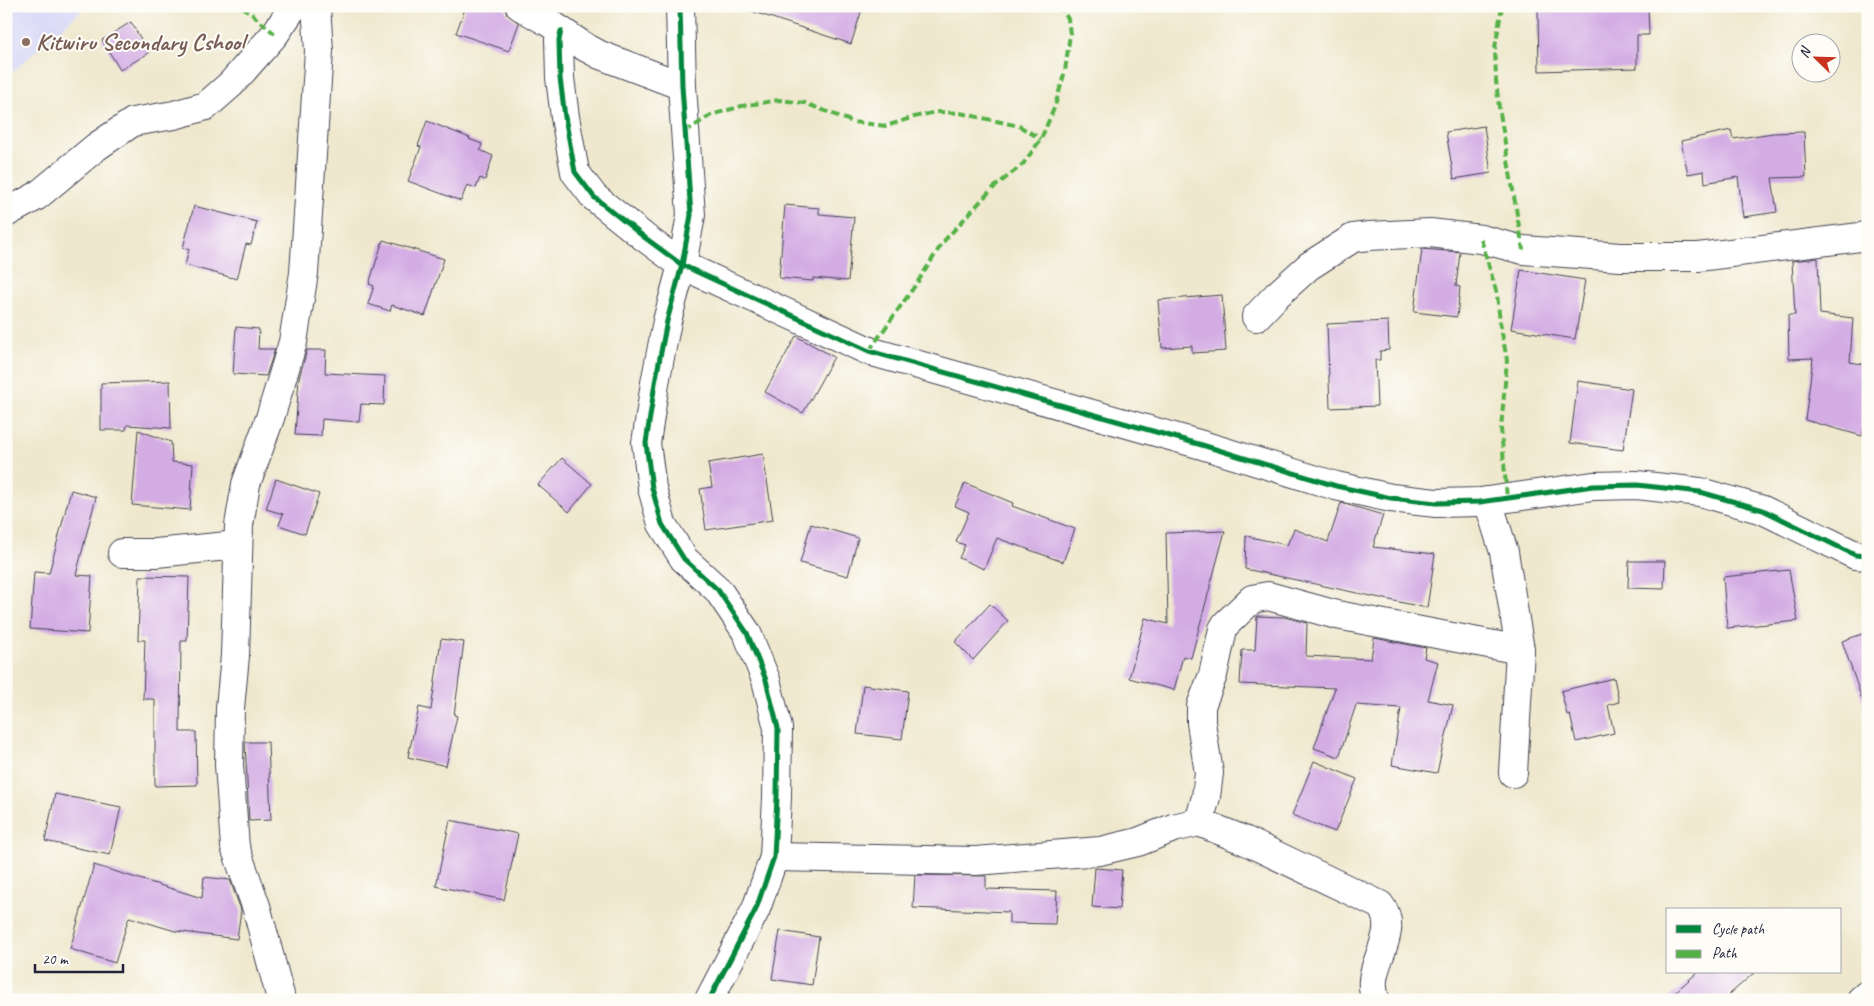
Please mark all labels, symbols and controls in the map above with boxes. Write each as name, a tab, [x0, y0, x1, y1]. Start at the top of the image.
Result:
place label: Kitwiru Secondary Cshool	[36, 27, 249, 57]
north arrow	[1792, 32, 1842, 82]
marker: Kitwiru Secondary Cshool	[20, 36, 32, 48]
text: N	[1795, 44, 1815, 60]
legend	[1666, 908, 1842, 974]
text: Cycle path	[1712, 920, 1764, 939]
scale bar	[35, 941, 122, 973]
text: Path	[1712, 944, 1738, 963]
text: 20 m	[42, 950, 69, 969]

